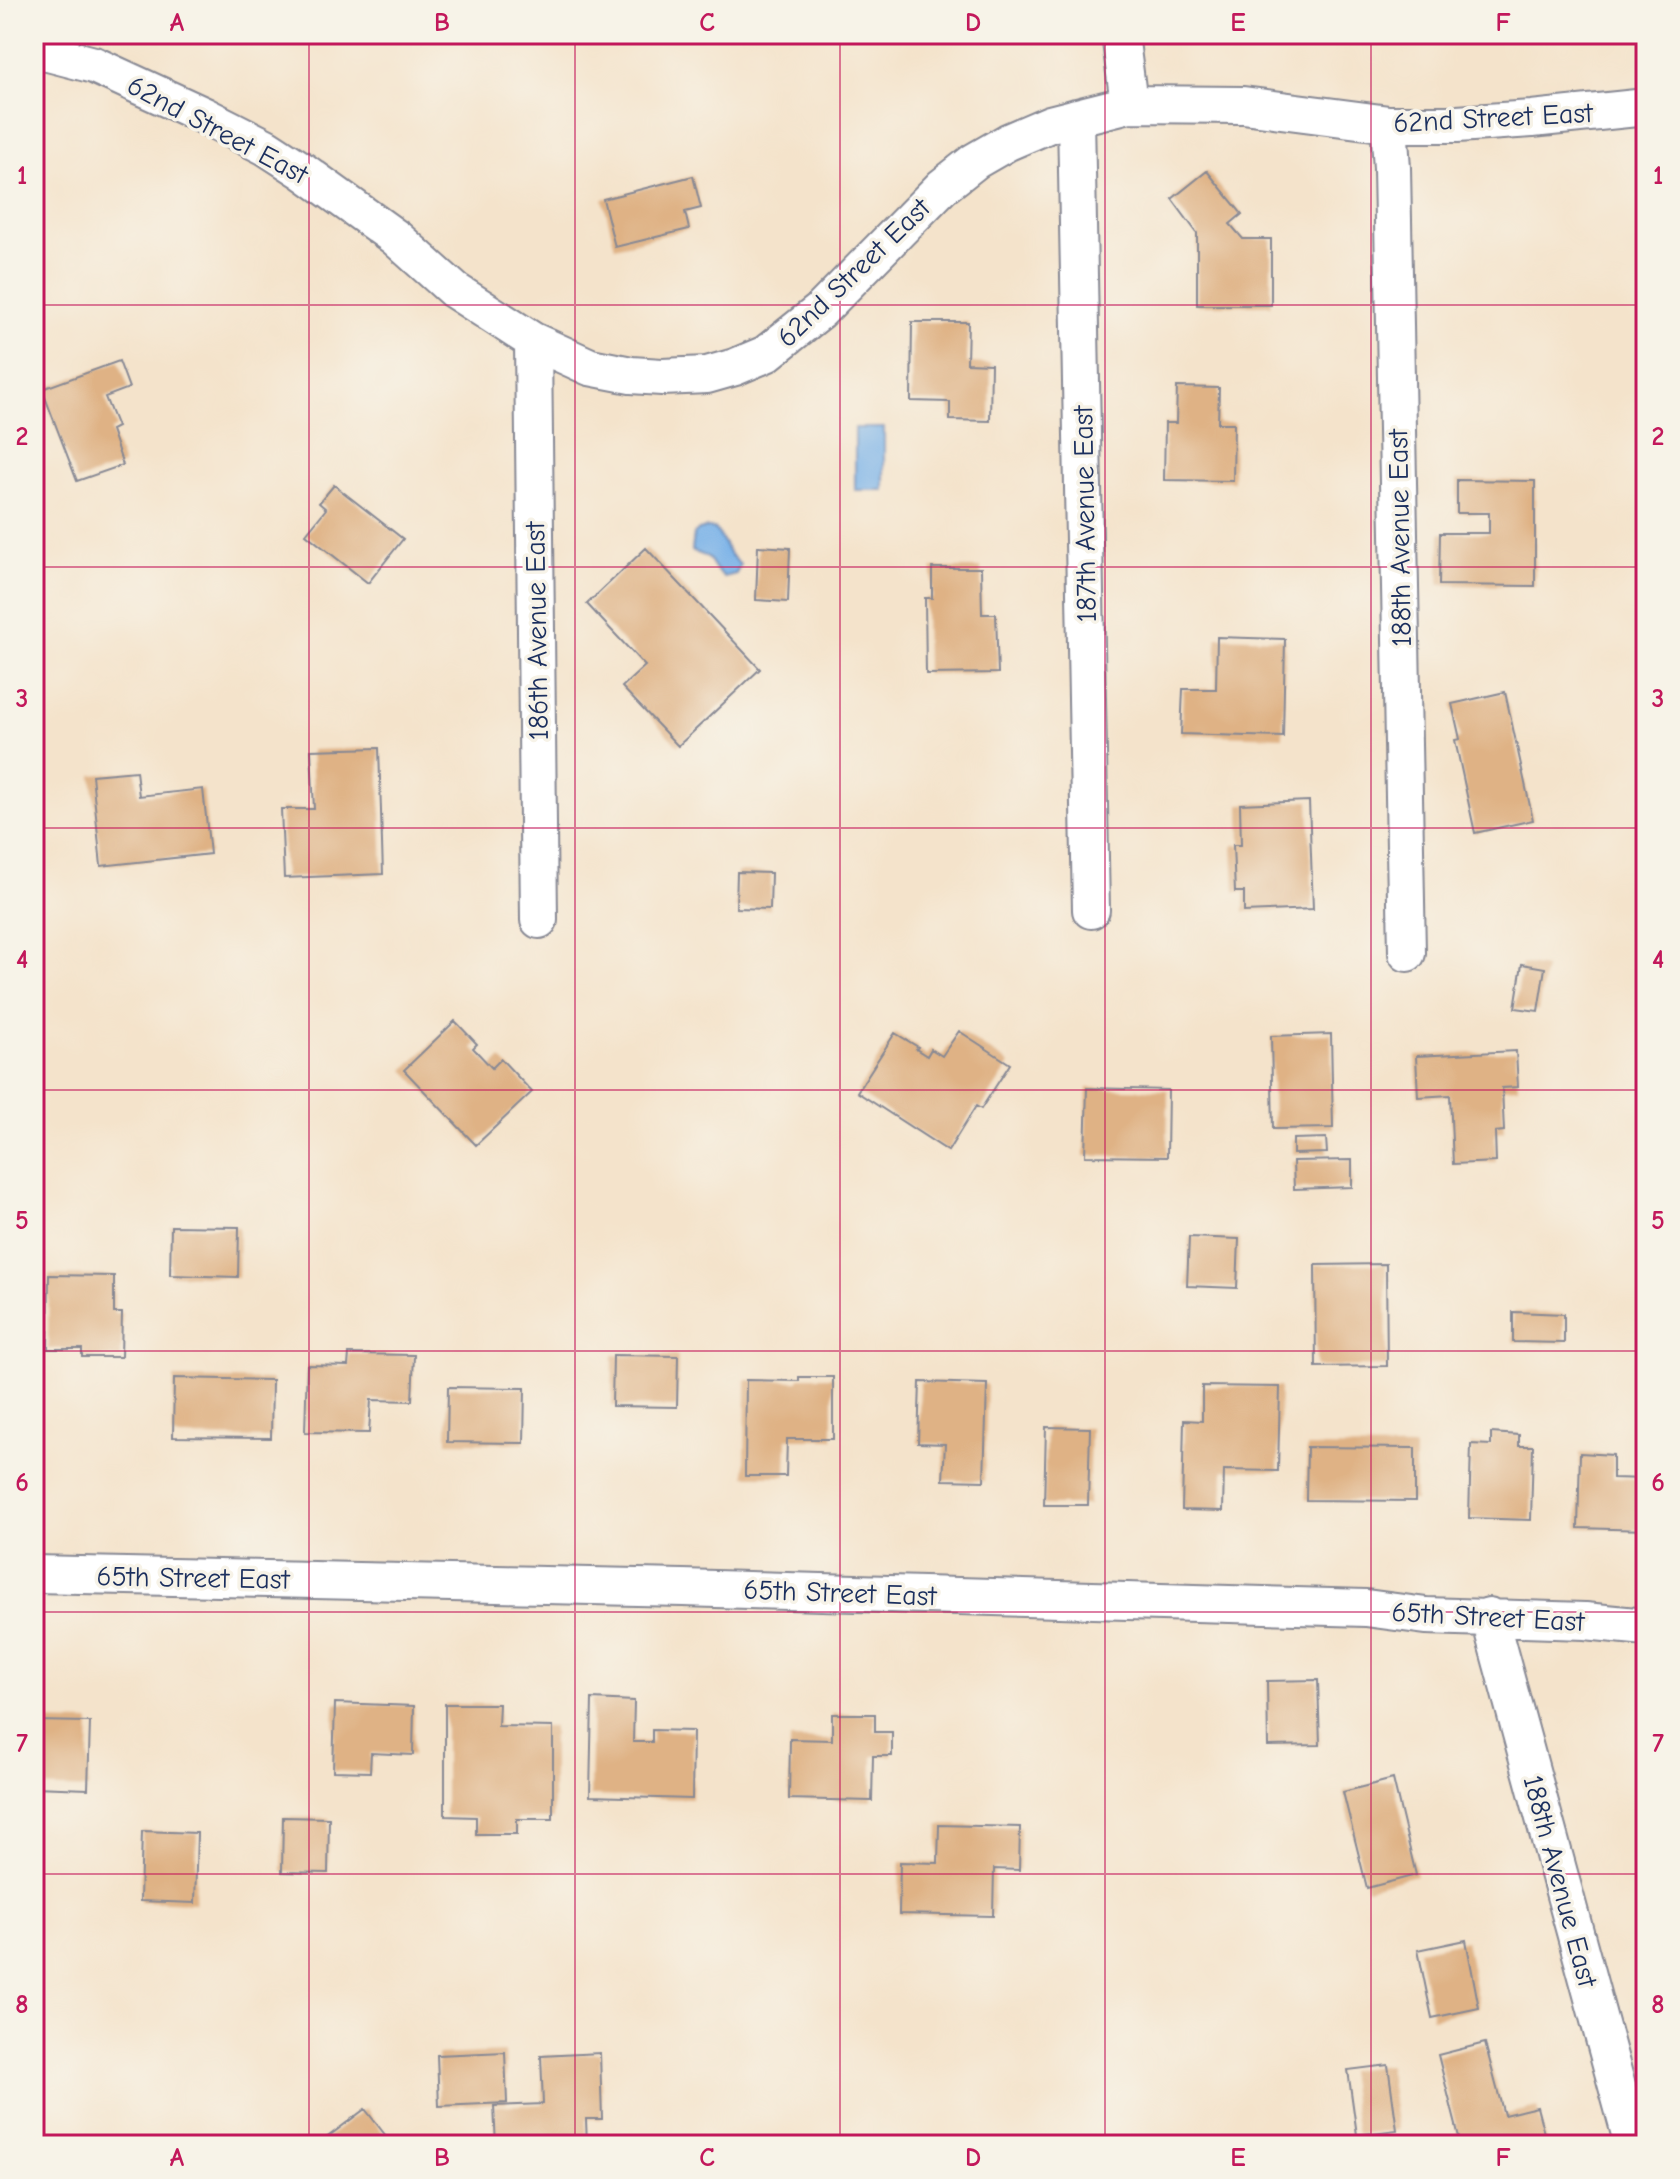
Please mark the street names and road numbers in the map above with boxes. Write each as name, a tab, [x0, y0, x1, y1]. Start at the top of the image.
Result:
street label: 62nd Street East	[122, 69, 314, 191]
street label: 62nd Street East	[1392, 97, 1595, 139]
street label: 62nd Street East	[771, 191, 937, 354]
street label: 187th Avenue East	[1067, 404, 1103, 623]
street label: 188th Avenue East	[1382, 428, 1418, 647]
street label: 186th Avenue East	[519, 520, 555, 741]
street label: 65th Street East	[96, 1560, 291, 1596]
street label: 65th Street East	[743, 1574, 938, 1612]
street label: 65th Street East	[1391, 1596, 1586, 1638]
street label: 188th Avenue East	[1516, 1772, 1604, 1992]

